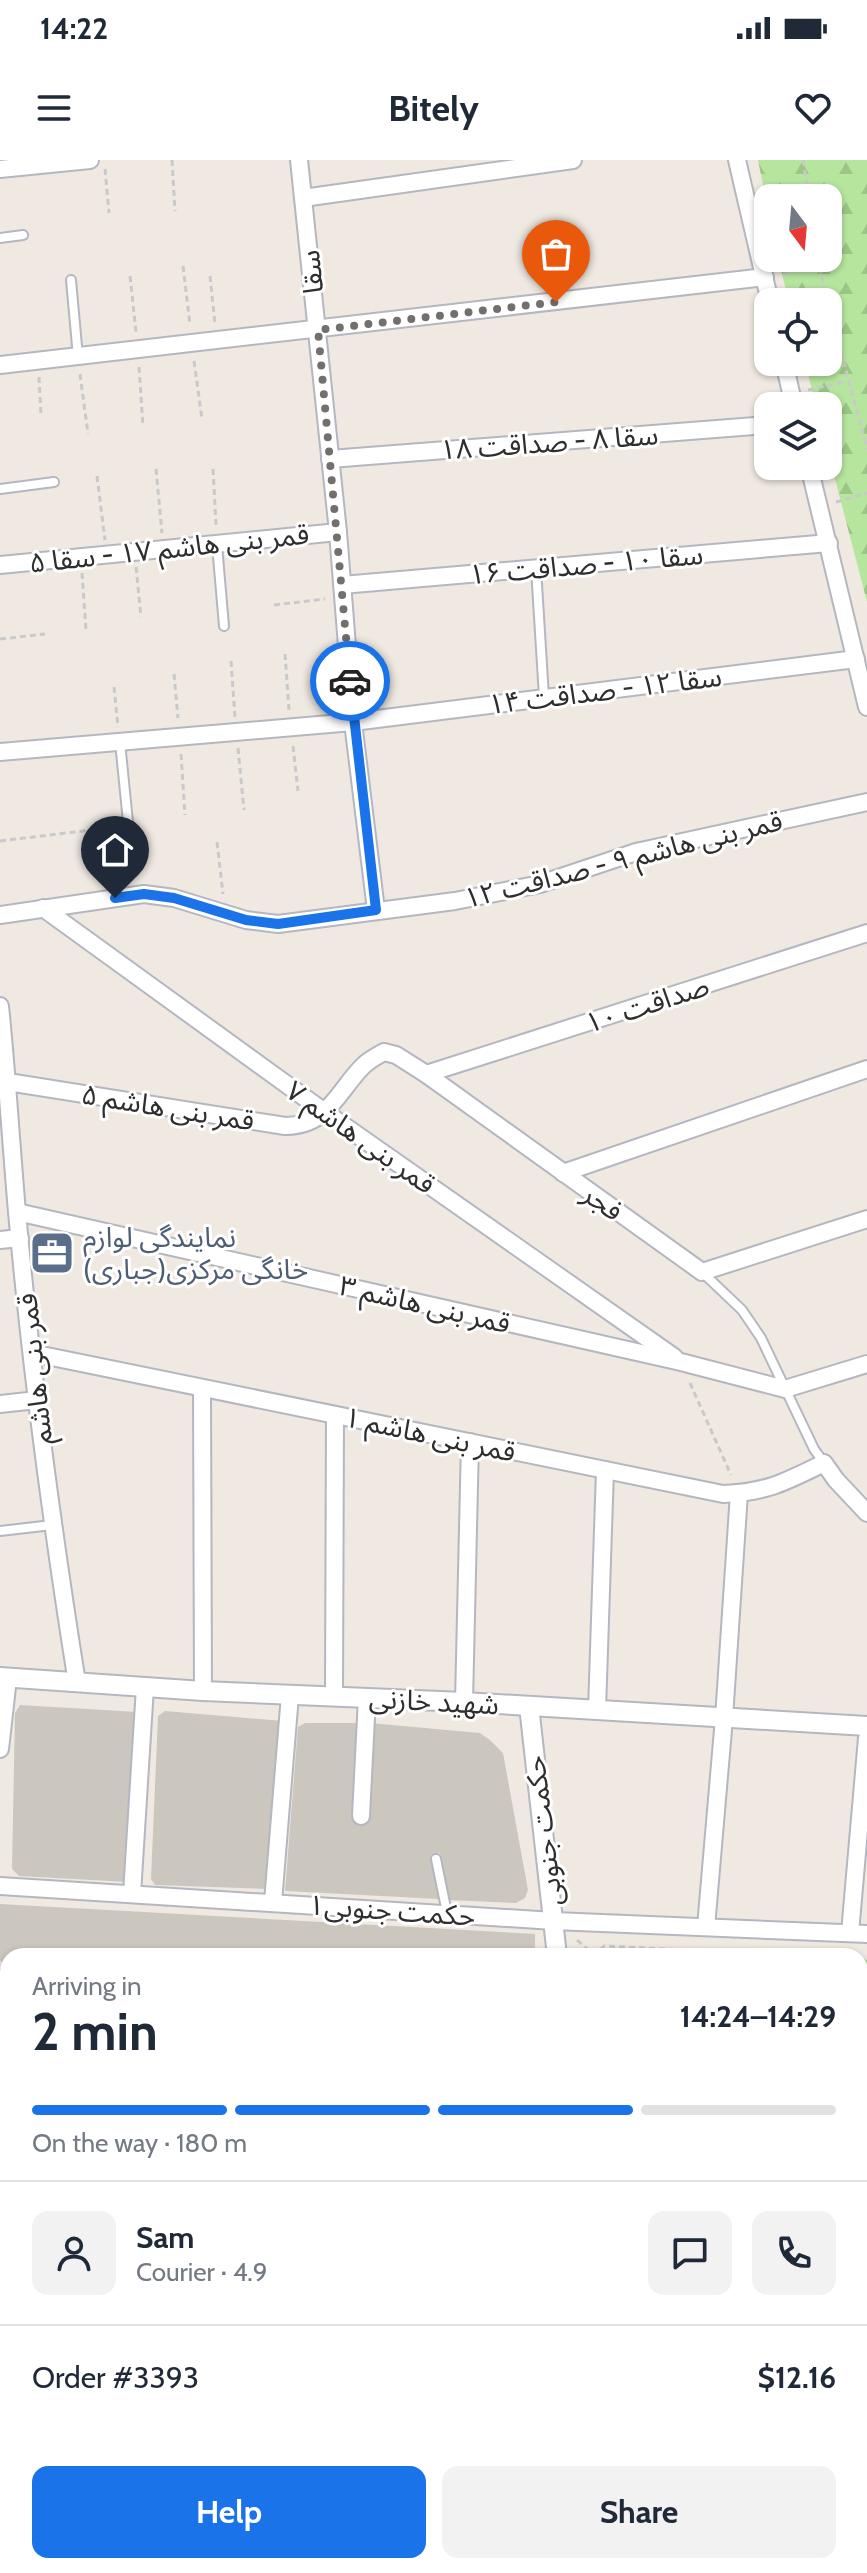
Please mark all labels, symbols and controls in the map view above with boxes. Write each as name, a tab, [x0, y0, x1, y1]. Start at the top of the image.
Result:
text: 14:22	[40, 10, 108, 47]
icon: menu	[32, 86, 76, 130]
text: Bitely	[388, 86, 479, 130]
icon: heart	[791, 86, 835, 130]
north arrow	[754, 184, 842, 272]
map controls	[754, 184, 842, 480]
pin	[522, 220, 590, 302]
icon: bag	[534, 232, 578, 276]
street label: سقا	[292, 248, 330, 296]
button: locate	[754, 288, 842, 376]
button: layers	[754, 392, 842, 480]
street label: سقا ۸ - صداقت ۱۸	[439, 417, 659, 467]
street label: قمر بنی هاشم ۱۷ - سقا ۵	[27, 516, 311, 585]
street label: سقا ۱۰ - صداقت ۱۶	[467, 537, 705, 591]
courier	[310, 641, 390, 721]
icon: car	[328, 659, 372, 703]
street label: سقا ۱۲ - صداقت ۱۴	[486, 659, 724, 721]
street label: قمر بنی هاشم ۹ - صداقت ۱۲	[460, 803, 787, 920]
pin	[81, 816, 149, 898]
icon: home	[93, 828, 137, 872]
street label: صداقت ۱۰	[581, 968, 713, 1040]
street label: قمر بنی هاشم ۷	[277, 1073, 442, 1205]
street label: قمر بنی هاشم ۵	[78, 1077, 257, 1142]
street label: فجر	[575, 1176, 630, 1228]
place label: نمایندگی لوازم خانگی مرکزی(جباری)	[83, 1220, 308, 1286]
office icon: نمایندگی لوازم خانگی مرکزی(جباری)	[28, 1229, 76, 1277]
street label: قمر بنی هاشم ۳	[335, 1268, 514, 1345]
street label: قمر بنی هاشم	[9, 1291, 64, 1446]
street label: قمر بنی هاشم ۱	[340, 1399, 519, 1474]
street label: شهید خازنی	[368, 1681, 500, 1721]
street label: حکمت جنوبی	[517, 1754, 569, 1908]
street label: حکمت جنوبی۱	[307, 1887, 477, 1933]
text: Arriving in	[32, 1970, 142, 2002]
text: 14:24–14:29	[680, 1998, 836, 2035]
text: 2 min	[32, 2000, 158, 2063]
text: On the way · 180 m	[32, 2127, 247, 2159]
button: person	[32, 2211, 116, 2295]
button: chat	[648, 2211, 732, 2295]
button: phone	[752, 2211, 836, 2295]
text: Sam	[136, 2219, 194, 2256]
text: Courier · 4.9	[136, 2256, 268, 2288]
text: Order #3393	[32, 2359, 199, 2396]
text: $12.16	[758, 2359, 836, 2396]
button: Help	[32, 2466, 426, 2558]
button: Share	[442, 2466, 836, 2558]

